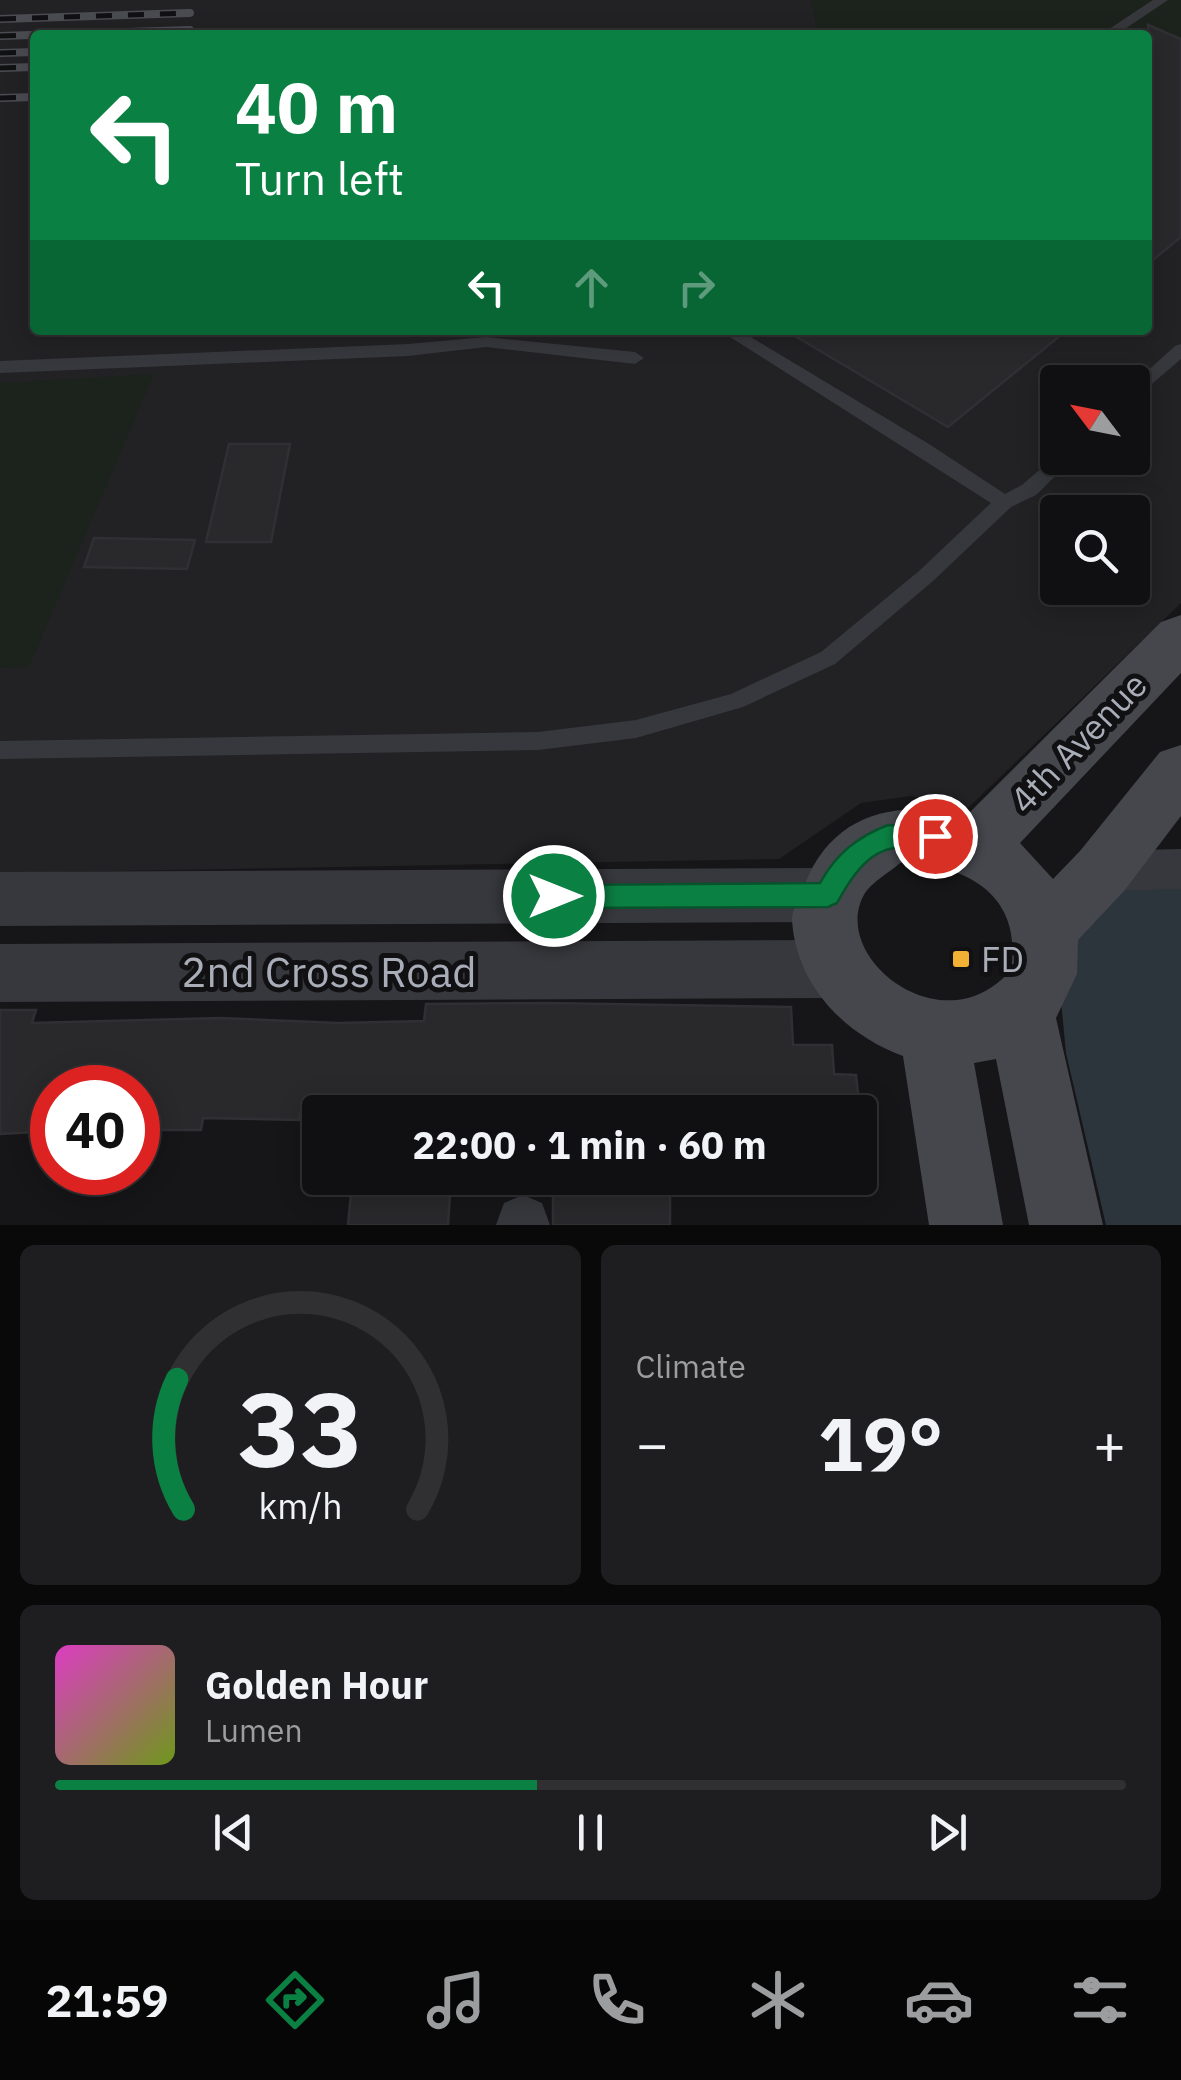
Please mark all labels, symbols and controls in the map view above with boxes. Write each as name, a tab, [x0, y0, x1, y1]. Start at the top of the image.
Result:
text: 40 m	[235, 61, 398, 152]
icon: left	[70, 70, 200, 200]
text: Turn left	[235, 149, 404, 207]
icon: left	[459, 260, 514, 315]
icon: ahead	[564, 260, 619, 315]
icon: right	[669, 260, 724, 315]
north arrow	[1040, 365, 1150, 475]
map controls	[1040, 365, 1150, 605]
button: search	[1040, 495, 1150, 605]
street label: 4th Avenue	[1000, 662, 1156, 822]
pin	[893, 794, 978, 879]
icon: arrive	[908, 809, 963, 864]
position arrow	[502, 844, 606, 948]
place label: FD	[981, 936, 1024, 982]
street label: 2nd Cross Road	[181, 944, 477, 999]
marker: FD	[950, 948, 972, 970]
speed limit sign: 40	[30, 1065, 160, 1195]
text: 22:00 · 1 min · 60 m	[412, 1120, 767, 1169]
text: Climate	[636, 1345, 746, 1387]
text: 33	[238, 1360, 363, 1496]
text: 19°	[818, 1394, 943, 1492]
text: −	[636, 1408, 669, 1479]
text: +	[1093, 1408, 1126, 1479]
text: km/h	[258, 1482, 342, 1529]
text: Golden Hour	[205, 1660, 428, 1709]
text: Lumen	[205, 1709, 303, 1751]
icon: previous	[206, 1805, 261, 1860]
icon: pause	[563, 1805, 618, 1860]
icon: next	[920, 1805, 975, 1860]
icon: directions	[260, 1965, 330, 2035]
icon: music	[421, 1965, 491, 2035]
icon: phone	[582, 1965, 652, 2035]
icon: climate	[743, 1965, 813, 2035]
icon: car	[904, 1965, 974, 2035]
icon: filters	[1065, 1965, 1135, 2035]
text: 21:59	[46, 1971, 168, 2029]

